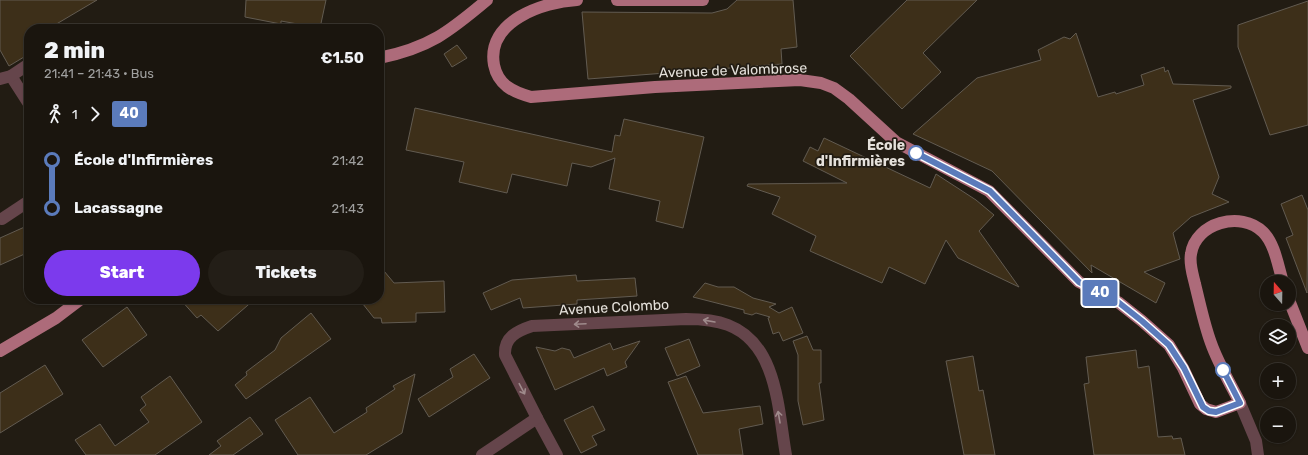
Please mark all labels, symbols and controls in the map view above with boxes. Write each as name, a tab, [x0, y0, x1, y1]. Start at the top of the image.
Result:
text: 2 min	[44, 37, 105, 64]
text: €1.50	[321, 49, 364, 67]
street label: Avenue de Valombrose	[659, 59, 808, 82]
text: 21:41 – 21:43 · Bus	[44, 66, 154, 81]
icon: walk	[44, 103, 66, 125]
icon: forward	[84, 103, 106, 125]
text: 40	[120, 105, 139, 122]
text: 1	[72, 107, 78, 122]
place label: École d'Infirmières	[816, 136, 905, 170]
marker: École d'Infirmières	[908, 145, 924, 161]
text: École d'Infirmières	[74, 151, 213, 169]
text: 21:42	[332, 153, 364, 168]
text: Lacassagne	[74, 199, 163, 217]
text: 21:43	[332, 201, 364, 216]
button: Start	[44, 250, 200, 296]
button: Tickets	[208, 250, 364, 296]
north arrow	[1260, 275, 1296, 311]
map controls	[1260, 275, 1296, 443]
line badge: 40	[1082, 280, 1118, 306]
text: 40	[1090, 284, 1110, 301]
street label: Avenue Colombo	[559, 296, 669, 319]
one-way arrow	[703, 317, 716, 325]
button: layers	[1260, 319, 1296, 355]
one-way arrow	[574, 320, 587, 327]
unlabelled marker	[1215, 362, 1231, 378]
button: +	[1260, 363, 1296, 399]
one-way arrow	[518, 383, 526, 395]
button: −	[1260, 407, 1296, 443]
one-way arrow	[775, 410, 783, 423]

